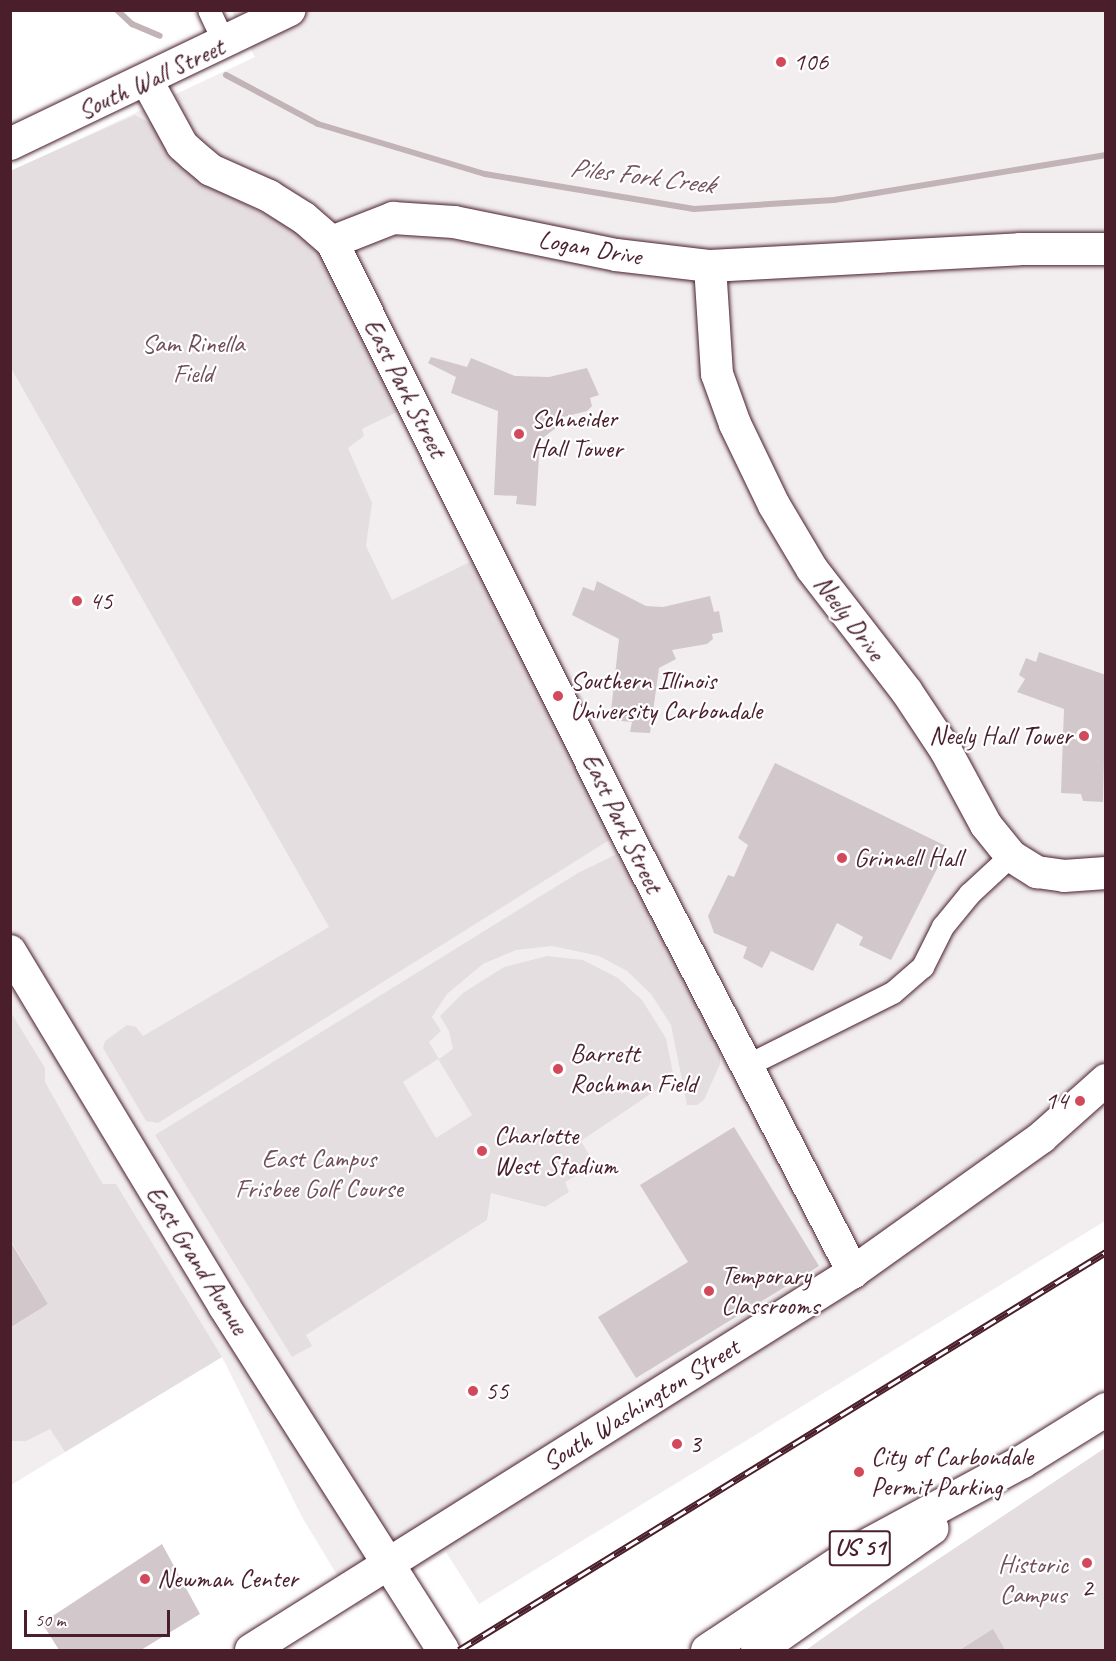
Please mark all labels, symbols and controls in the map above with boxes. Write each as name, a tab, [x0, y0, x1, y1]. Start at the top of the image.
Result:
street label: South Wall Street	[72, 31, 230, 127]
place label: 106	[793, 46, 828, 78]
marker: 106	[774, 55, 788, 69]
water label: Piles Fork Creek	[568, 151, 716, 201]
street label: Logan Drive	[536, 224, 644, 272]
street label: East Park Street	[356, 313, 454, 463]
park label: Sam Rinella Field	[141, 328, 245, 390]
place label: Schneider Hall Tower	[531, 403, 622, 464]
marker: Schneider Hall Tower	[512, 427, 526, 441]
street label: Neely Drive	[807, 569, 891, 667]
place label: 45	[89, 585, 112, 617]
marker: 45	[70, 594, 84, 608]
place label: Southern Illinois University Carbondale	[570, 665, 762, 726]
marker: Southern Illinois University Carbondale	[551, 689, 565, 703]
place label: Neely Hall Tower	[929, 720, 1072, 752]
marker: Neely Hall Tower	[1077, 729, 1091, 743]
street label: East Park Street	[574, 747, 670, 899]
place label: Grinnell Hall	[854, 842, 963, 874]
marker: Grinnell Hall	[835, 851, 849, 865]
place label: Barrett Rochman Field	[570, 1038, 697, 1100]
marker: Barrett Rochman Field	[551, 1062, 565, 1076]
place label: 14	[1045, 1085, 1068, 1117]
marker: 14	[1073, 1094, 1087, 1108]
place label: Charlotte West Stadium	[494, 1120, 618, 1182]
park label: East Campus Frisbee Golf Course	[235, 1143, 403, 1204]
marker: Charlotte West Stadium	[475, 1144, 489, 1158]
street label: East Grand Avenue	[139, 1180, 255, 1340]
place label: Temporary Classrooms	[721, 1260, 819, 1322]
marker: Temporary Classrooms	[702, 1284, 716, 1298]
street label: South Washington Street	[537, 1332, 745, 1478]
place label: 55	[485, 1375, 508, 1407]
marker: 55	[466, 1384, 480, 1398]
place label: 3	[689, 1428, 701, 1460]
marker: 3	[670, 1437, 684, 1451]
place label: City of Carbondale Permit Parking	[871, 1441, 1034, 1502]
marker: City of Carbondale Permit Parking	[852, 1465, 866, 1479]
road number: US 51	[828, 1527, 892, 1569]
park label: Historic Campus	[998, 1549, 1068, 1610]
marker: 2	[1080, 1556, 1094, 1570]
place label: Newman Center	[157, 1563, 298, 1595]
marker: Newman Center	[138, 1572, 152, 1586]
place label: 2	[1081, 1572, 1093, 1604]
scale bar	[27, 1598, 172, 1636]
text: 50 m	[35, 1609, 66, 1631]

